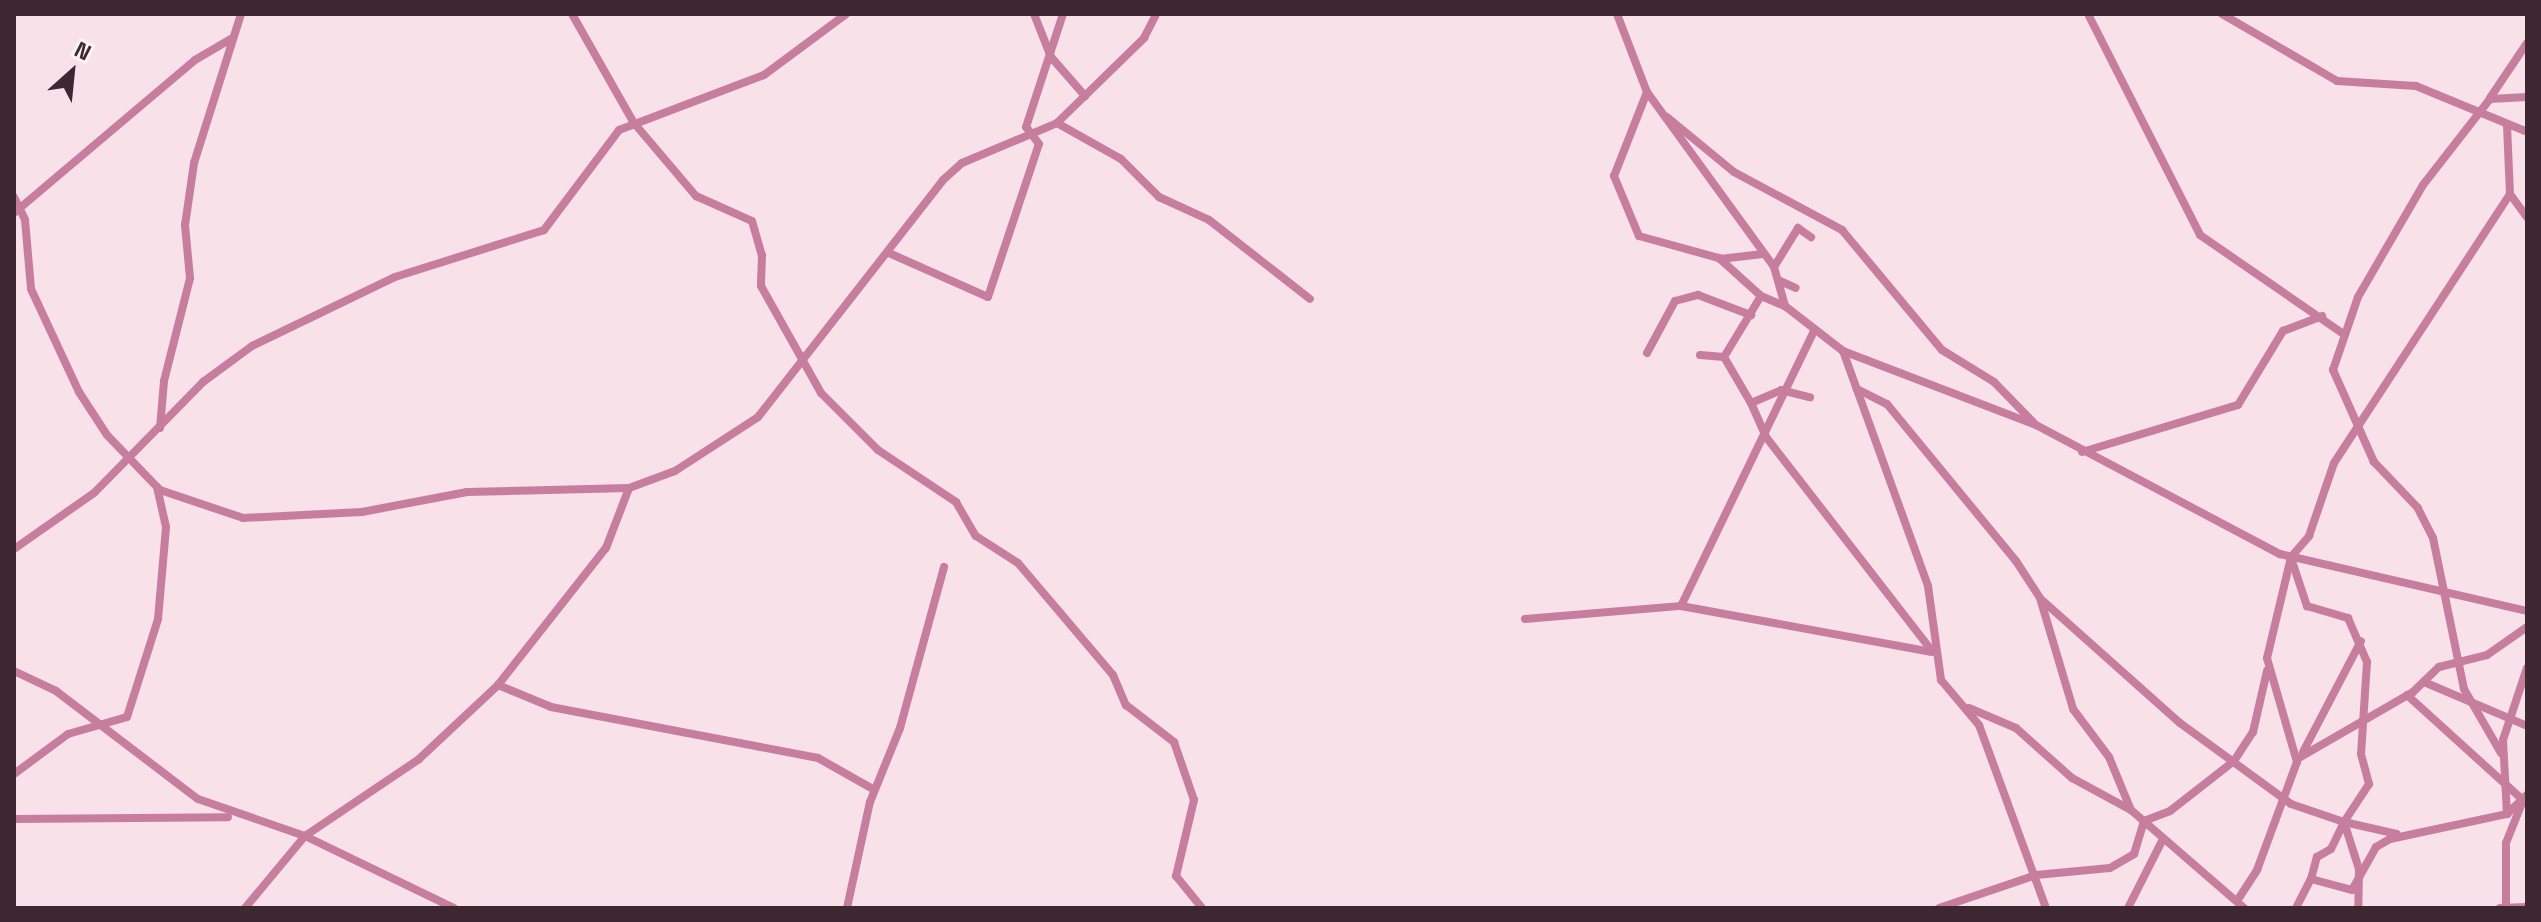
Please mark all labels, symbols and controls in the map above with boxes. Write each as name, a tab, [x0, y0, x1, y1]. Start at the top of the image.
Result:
north arrow	[32, 32, 112, 112]
text: N	[70, 35, 96, 66]

